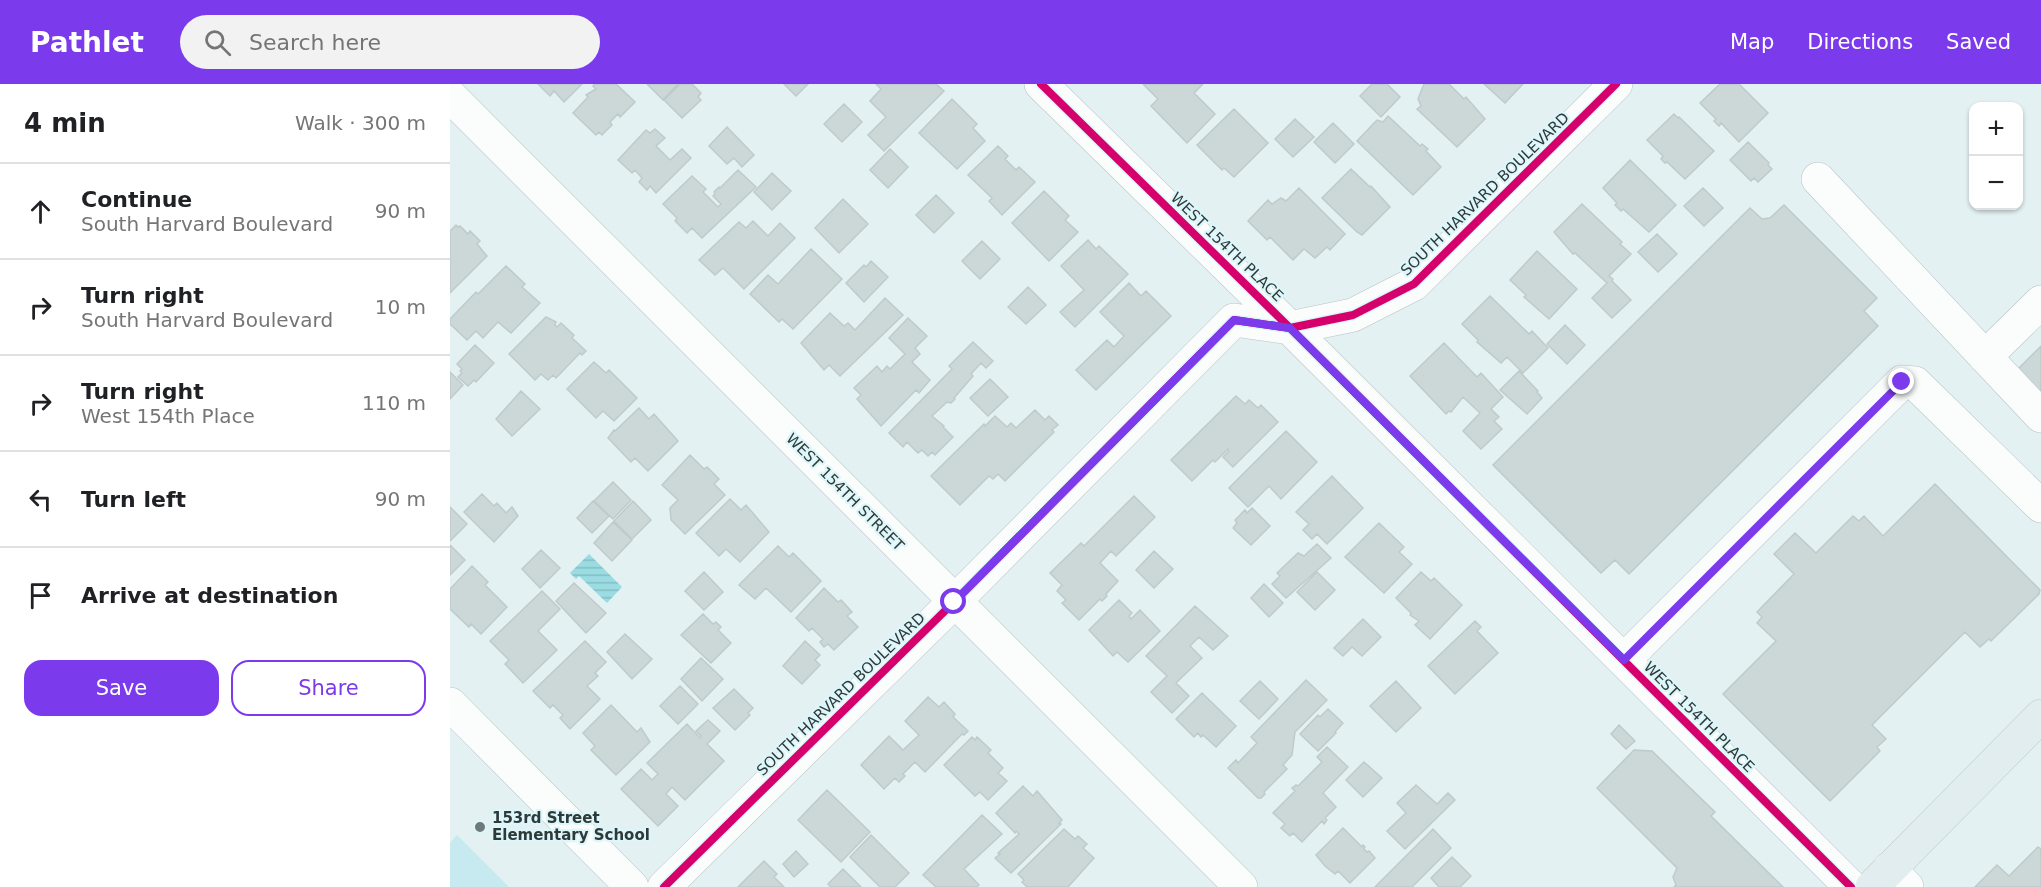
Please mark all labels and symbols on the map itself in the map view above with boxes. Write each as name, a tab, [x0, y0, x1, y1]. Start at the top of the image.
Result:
street label: SOUTH HARVARD BOULEVARD	[1397, 109, 1573, 279]
street label: WEST 154TH PLACE	[1167, 189, 1287, 305]
route end	[1888, 368, 1914, 394]
street label: WEST 154TH STREET	[782, 429, 908, 555]
route start	[940, 588, 966, 614]
street label: SOUTH HARVARD BOULEVARD	[753, 609, 929, 779]
street label: WEST 154TH PLACE	[1640, 658, 1758, 776]
place label: 153rd Street Elementary School	[492, 809, 650, 844]
marker: 153rd Street Elementary School	[473, 820, 487, 834]

